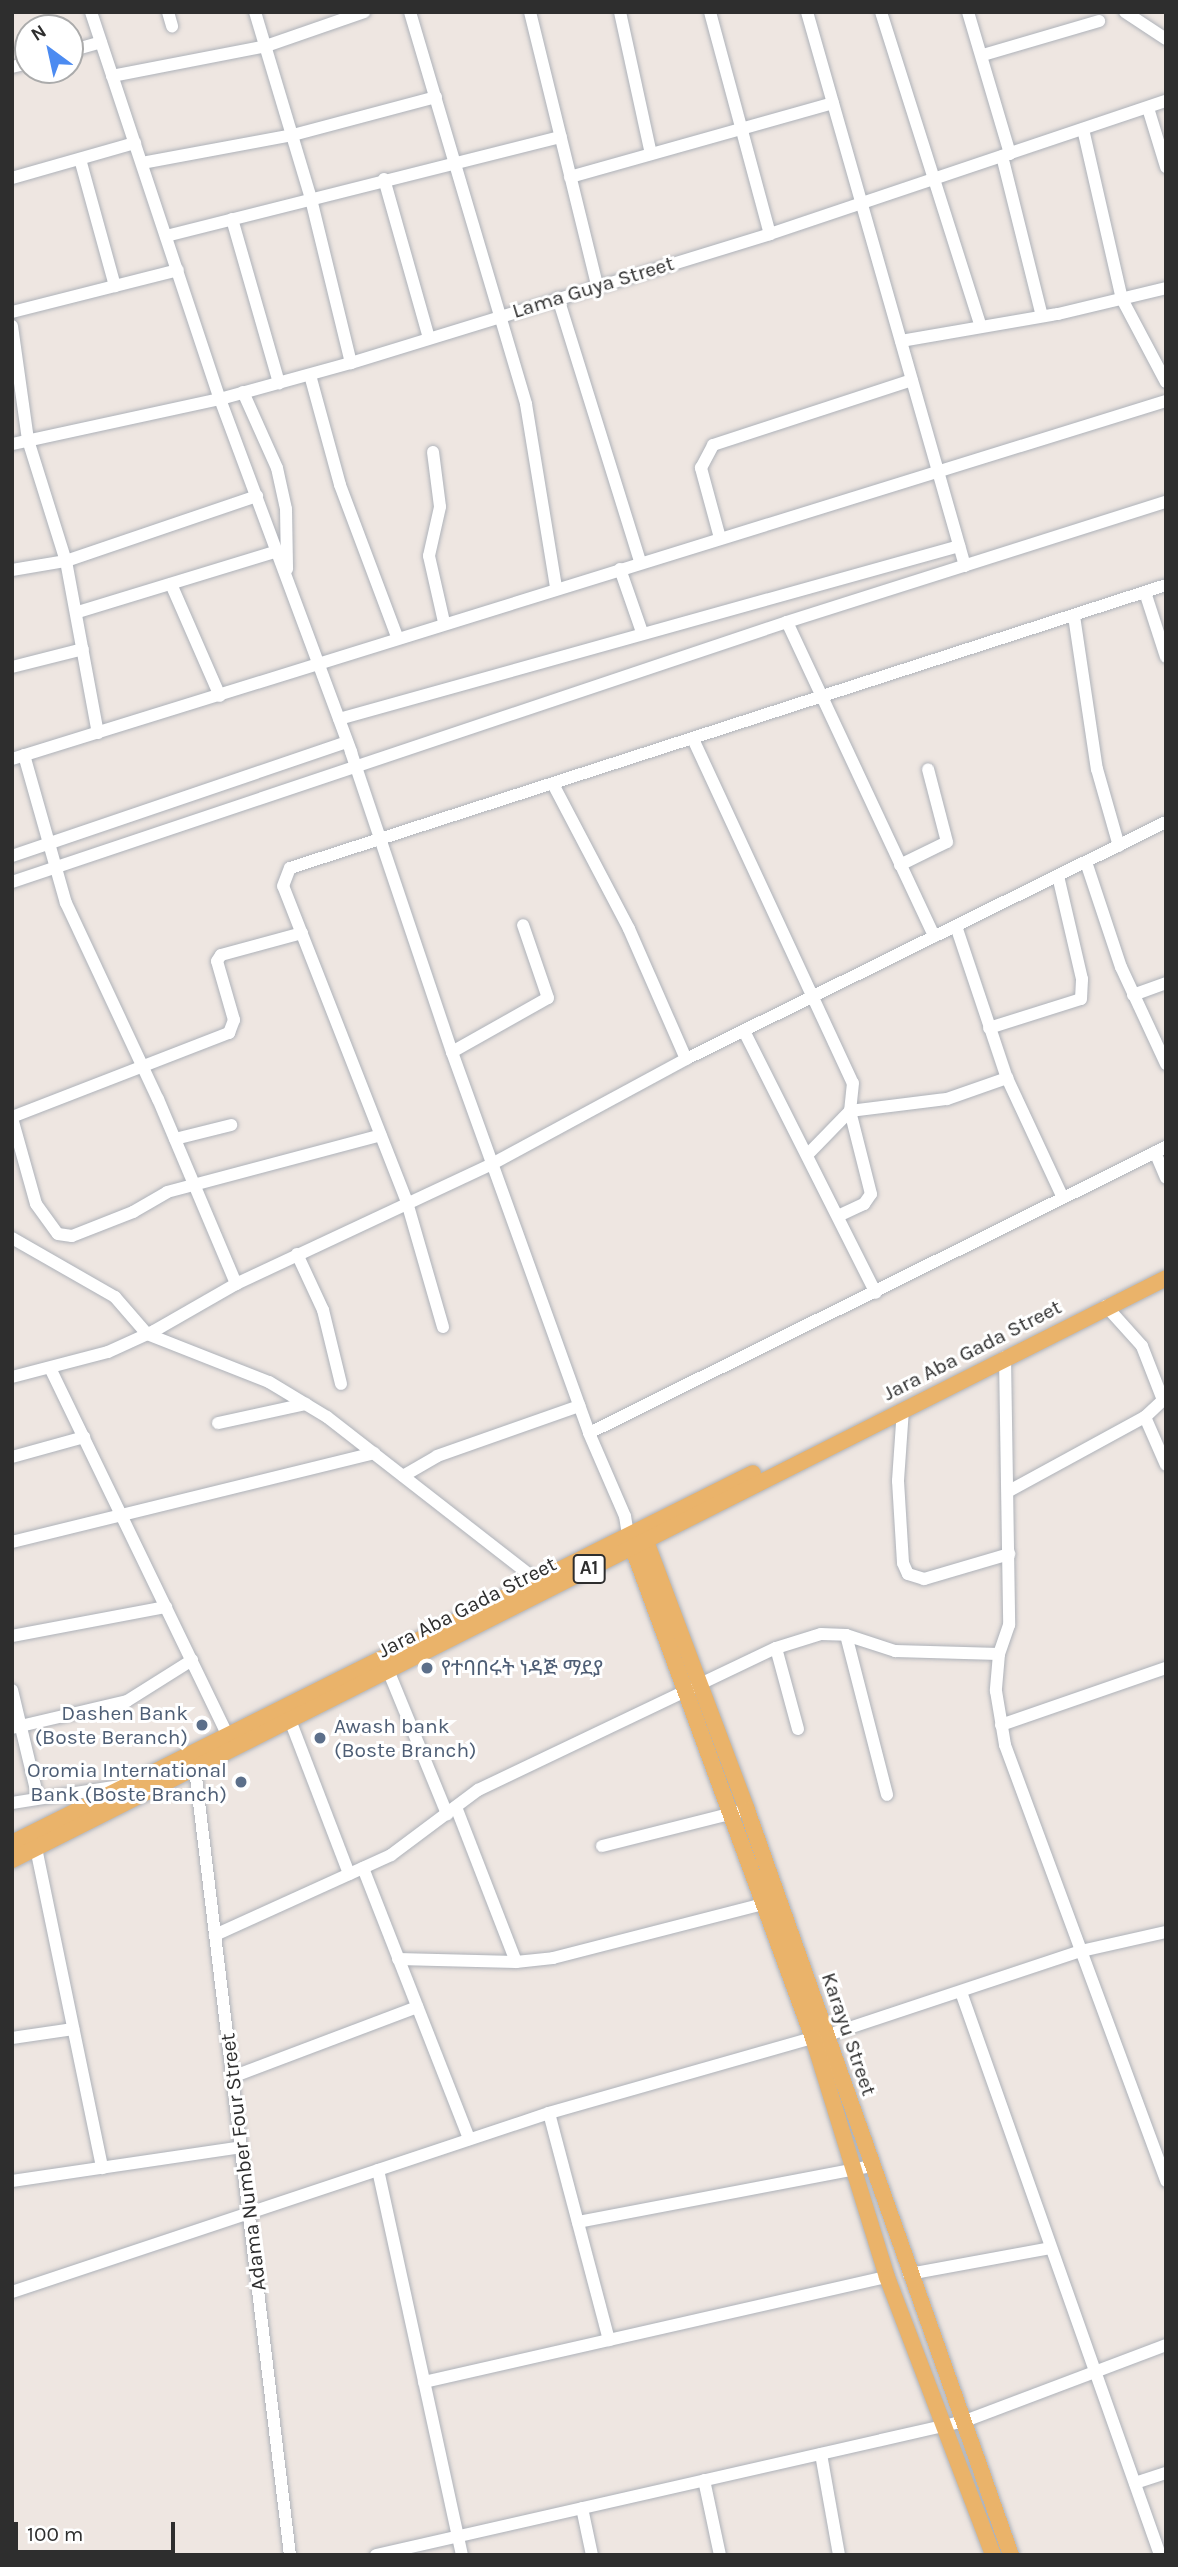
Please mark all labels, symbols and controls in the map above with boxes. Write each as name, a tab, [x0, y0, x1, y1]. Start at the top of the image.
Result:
north arrow	[14, 14, 84, 84]
text: N	[27, 20, 50, 46]
street label: Lama Guya Street	[509, 250, 677, 324]
street label: Jara Aba Gada Street	[879, 1294, 1065, 1406]
street label: Jara Aba Gada Street	[374, 1551, 560, 1663]
road number: A1	[572, 1554, 606, 1584]
place label: የተባበሩት ነዳጅ ማደያ	[441, 1655, 603, 1681]
marker: የተባበሩት ነዳጅ ማደያ	[419, 1660, 435, 1676]
place label: Dashen Bank (Boste Beranch)	[35, 1700, 188, 1750]
place label: Awash bank (Boste Branch)	[334, 1713, 477, 1763]
marker: Dashen Bank (Boste Beranch)	[194, 1717, 210, 1733]
marker: Awash bank (Boste Branch)	[312, 1730, 328, 1746]
place label: Oromia International Bank (Boste Branch)	[27, 1757, 227, 1807]
marker: Oromia International Bank (Boste Branch)	[233, 1774, 249, 1790]
street label: Karayu Street	[816, 1969, 882, 2099]
street label: Adama Number Four Street	[215, 2032, 271, 2292]
scale bar	[18, 2508, 178, 2552]
text: 100 m	[27, 2522, 84, 2546]

